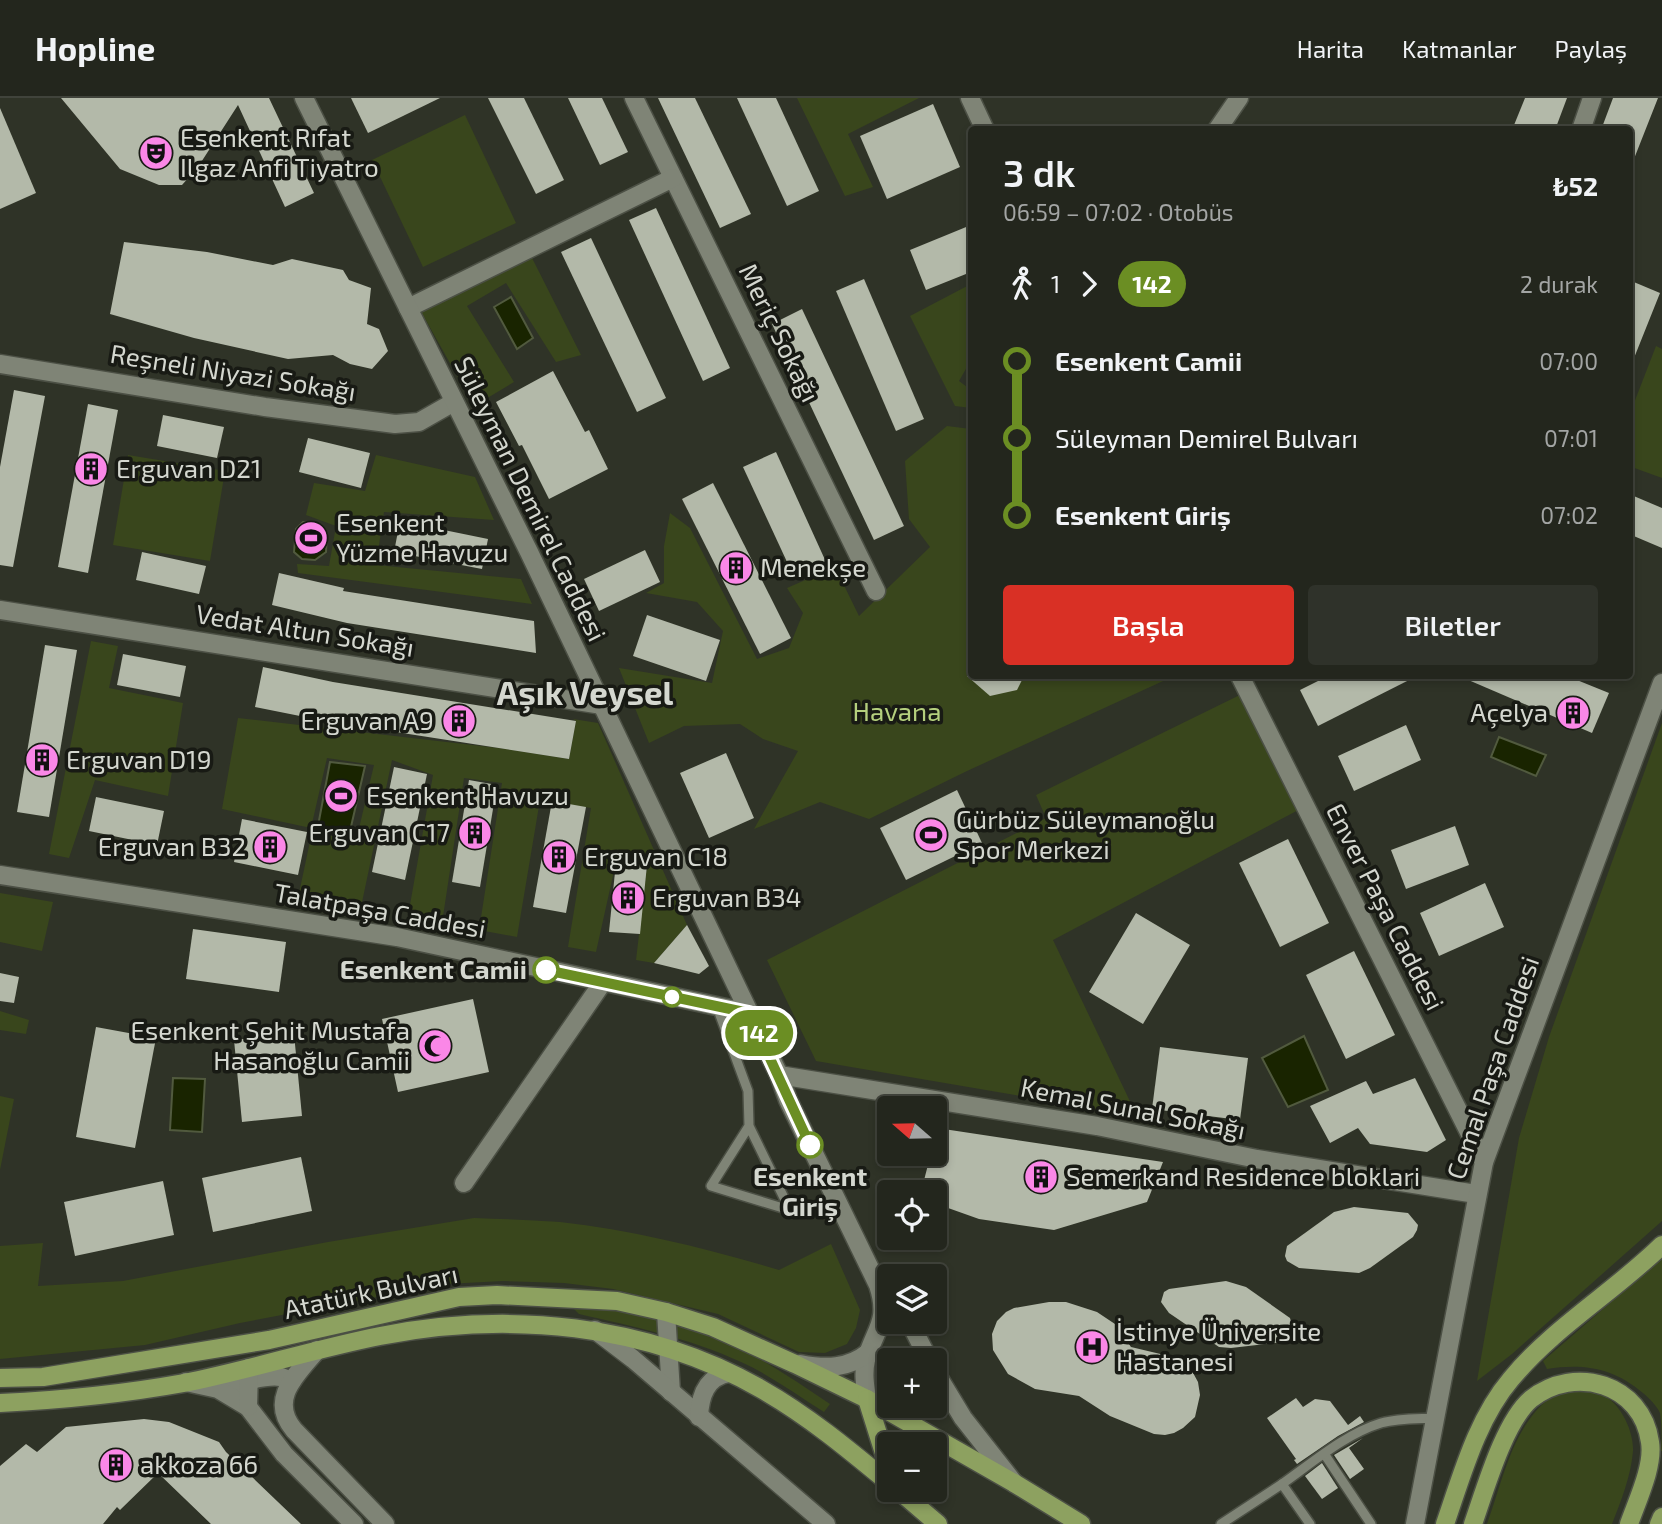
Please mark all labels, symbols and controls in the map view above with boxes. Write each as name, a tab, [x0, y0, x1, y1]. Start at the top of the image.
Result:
text: Hopline	[35, 28, 155, 68]
text: Harita	[1297, 34, 1364, 63]
text: Katmanlar	[1402, 34, 1517, 63]
text: Paylaş	[1555, 34, 1627, 63]
place label: Esenkent Rıfat Ilgaz Anfi Tiyatro	[180, 121, 379, 182]
theatre icon: Esenkent Rıfat Ilgaz Anfi Tiyatro	[137, 134, 175, 172]
text: 3 dk	[1003, 149, 1075, 195]
text: ₺52	[1553, 170, 1598, 201]
text: 06:59 – 07:02 · Otobüs	[1003, 198, 1233, 226]
street label: Meriç Sokağı	[732, 258, 827, 407]
icon: walk	[1003, 265, 1041, 303]
icon: forward	[1070, 265, 1108, 303]
text: 142	[1132, 269, 1172, 298]
text: 1	[1051, 270, 1060, 298]
text: 2 durak	[1520, 270, 1598, 298]
street label: Reşneli Niyazi Sokağı	[108, 337, 358, 408]
text: Esenkent Camii	[1055, 345, 1242, 376]
text: 07:00	[1539, 347, 1598, 375]
street label: Süleyman Demirel Caddesi	[449, 351, 614, 646]
text: Süleyman Demirel Bulvarı	[1055, 422, 1358, 453]
text: 07:01	[1544, 424, 1598, 452]
building icon: Erguvan D21	[72, 450, 110, 488]
place label: Erguvan D21	[116, 452, 261, 483]
text: Esenkent Giriş	[1055, 499, 1231, 530]
text: 07:02	[1540, 501, 1598, 529]
place label: Esenkent Yüzme Havuzu	[336, 506, 508, 567]
sports icon: Esenkent Yüzme Havuzu	[292, 519, 330, 557]
building icon: Menekşe	[717, 549, 755, 587]
place label: Menekşe	[760, 551, 866, 584]
button: Başla	[1003, 585, 1294, 665]
button: Biletler	[1308, 585, 1598, 665]
street label: Vedat Altun Sokağı	[194, 597, 416, 662]
district label: Aşık Veysel	[497, 672, 674, 714]
building icon: Açelya	[1554, 694, 1592, 732]
park label: Havana	[853, 695, 941, 726]
place label: Açelya	[1470, 696, 1548, 729]
building icon: Erguvan A9	[440, 702, 478, 740]
place label: Erguvan A9	[301, 704, 434, 735]
building icon: Erguvan D19	[23, 741, 61, 779]
place label: Erguvan D19	[66, 743, 212, 774]
sports icon: Esenkent Havuzu	[322, 777, 360, 815]
place label: Esenkent Havuzu	[366, 779, 569, 810]
street label: Enver Paşa Caddesi	[1319, 798, 1452, 1016]
place label: Gürbüz Süleymanoğlu Spor Merkezi	[956, 803, 1215, 864]
building icon: Erguvan C17	[456, 814, 494, 852]
place label: Erguvan C17	[308, 816, 450, 847]
sports icon: Gürbüz Süleymanoğlu Spor Merkezi	[912, 816, 950, 854]
building icon: Erguvan B32	[251, 828, 289, 866]
place label: Erguvan B32	[98, 830, 246, 861]
building icon: Erguvan C18	[540, 838, 578, 876]
place label: Erguvan C18	[584, 840, 728, 871]
street label: Talatpaşa Caddesi	[272, 876, 488, 945]
building icon: Erguvan B34	[609, 879, 647, 917]
place label: Erguvan B34	[652, 881, 802, 912]
street label: Cemal Paşa Caddesi	[1439, 952, 1546, 1184]
place label: Esenkent Camii	[340, 953, 527, 984]
marker: Esenkent Camii	[533, 957, 559, 983]
unlabelled marker	[662, 987, 682, 1007]
line badge: 142	[719, 1010, 799, 1056]
place label: Esenkent Şehit Mustafa Hasanoğlu Camii	[131, 1014, 410, 1075]
text: 142	[739, 1018, 779, 1047]
mosque icon: Esenkent Şehit Mustafa Hasanoğlu Camii	[416, 1027, 454, 1065]
street label: Kemal Sunal Sokağı	[1018, 1071, 1248, 1145]
north arrow	[877, 1096, 947, 1166]
map controls	[877, 1096, 947, 1502]
marker: Esenkent Giriş	[797, 1132, 823, 1158]
building icon: Semerkand Residence bloklari	[1022, 1158, 1060, 1196]
place label: Esenkent Giriş	[753, 1160, 867, 1223]
place label: Semerkand Residence bloklari	[1066, 1160, 1420, 1191]
button: locate	[877, 1180, 947, 1250]
street label: Atatürk Bulvarı	[281, 1257, 460, 1324]
button: layers	[877, 1264, 947, 1334]
place label: İstinye Üniversite Hastanesi	[1116, 1315, 1321, 1376]
hospital icon: İstinye Üniversite Hastanesi	[1073, 1328, 1111, 1366]
button: +	[877, 1348, 947, 1418]
button: −	[877, 1432, 947, 1502]
building icon: akkoza 66	[97, 1446, 135, 1484]
place label: akkoza 66	[140, 1448, 258, 1479]

